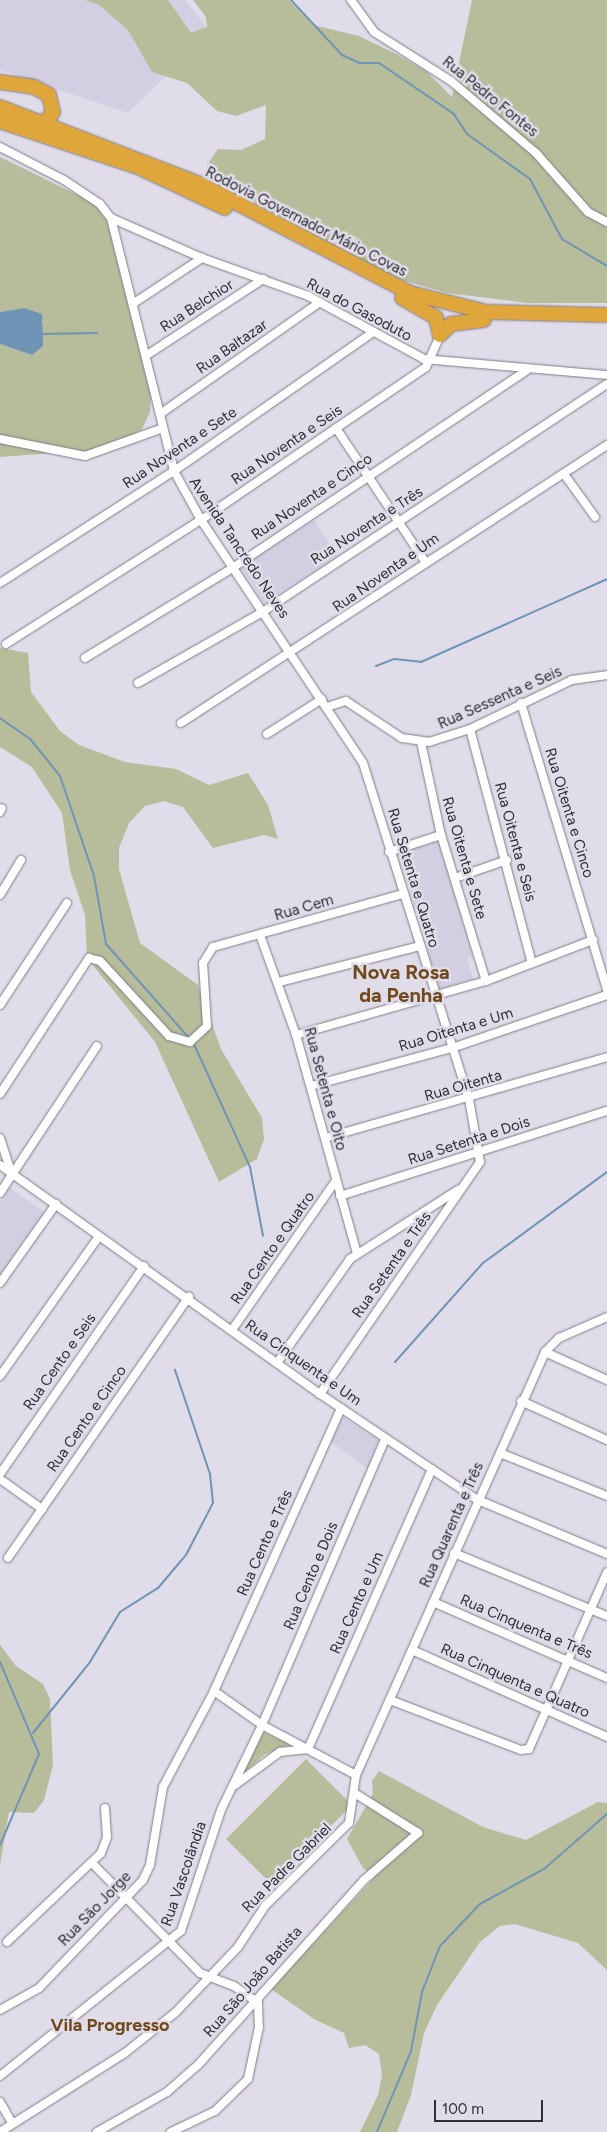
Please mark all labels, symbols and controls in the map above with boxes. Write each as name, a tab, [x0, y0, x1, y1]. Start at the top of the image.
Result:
street label: Rua Pedro Fontes	[438, 53, 542, 141]
street label: Rodovia Governador Mário Covas	[202, 163, 410, 281]
street label: Rua do Gasoduto	[303, 275, 415, 345]
street label: Rua Belchior	[157, 276, 237, 336]
street label: Rua Baltazar	[193, 316, 271, 378]
street label: Rua Noventa e Seis	[228, 401, 346, 489]
street label: Rua Noventa e Sete	[120, 403, 240, 493]
street label: Rua Noventa e Cinco	[248, 450, 376, 544]
street label: Avenida Tancredo Neves	[185, 474, 293, 622]
street label: Rua Noventa e Três	[308, 483, 426, 569]
street label: Rua Noventa e Um	[329, 530, 443, 616]
street label: Rua Sessenta e Seis	[435, 663, 565, 733]
street label: Rua Oitenta e Cinco	[541, 746, 597, 880]
street label: Rua Oitenta e Seis	[490, 780, 540, 904]
street label: Rua Oitenta e Sete	[438, 795, 490, 921]
street label: Rua Setenta e Quatro	[383, 806, 443, 950]
street label: Rua Cem	[272, 891, 336, 925]
district label: Nova Rosa da Penha	[352, 960, 450, 1007]
street label: Rua Oitenta e Um	[397, 1004, 515, 1056]
street label: Rua Setenta e Oito	[300, 1025, 350, 1153]
street label: Rua Oitenta	[422, 1066, 504, 1106]
street label: Rua Setenta e Dois	[406, 1113, 532, 1169]
street label: Rua Cento e Quatro	[227, 1188, 319, 1308]
street label: Rua Setenta e Três	[349, 1208, 435, 1322]
street label: Rua Cento e Seis	[20, 1310, 100, 1414]
street label: Rua Cinquenta e Um	[241, 1316, 365, 1410]
street label: Rua Cento e Cinco	[44, 1362, 130, 1476]
street label: Rua Quarenta e Três	[416, 1460, 488, 1590]
street label: Rua Cento e Três	[234, 1487, 296, 1599]
street label: Rua Cento e Dois	[280, 1519, 342, 1633]
street label: Rua Cento e Um	[326, 1549, 388, 1657]
street label: Rua Cinquenta e Três	[457, 1591, 595, 1663]
street label: Rua Cinquenta e Quatro	[438, 1640, 592, 1722]
street label: Rua Vascolândia	[158, 1819, 210, 1929]
street label: Rua Padre Gabriel	[239, 1820, 335, 1916]
street label: Rua São Jorge	[55, 1868, 135, 1950]
street label: Rua São João Batista	[200, 1923, 306, 2041]
district label: Vila Progresso	[51, 2014, 169, 2036]
scale bar	[437, 2090, 546, 2122]
text: 100 m	[442, 2100, 484, 2118]

